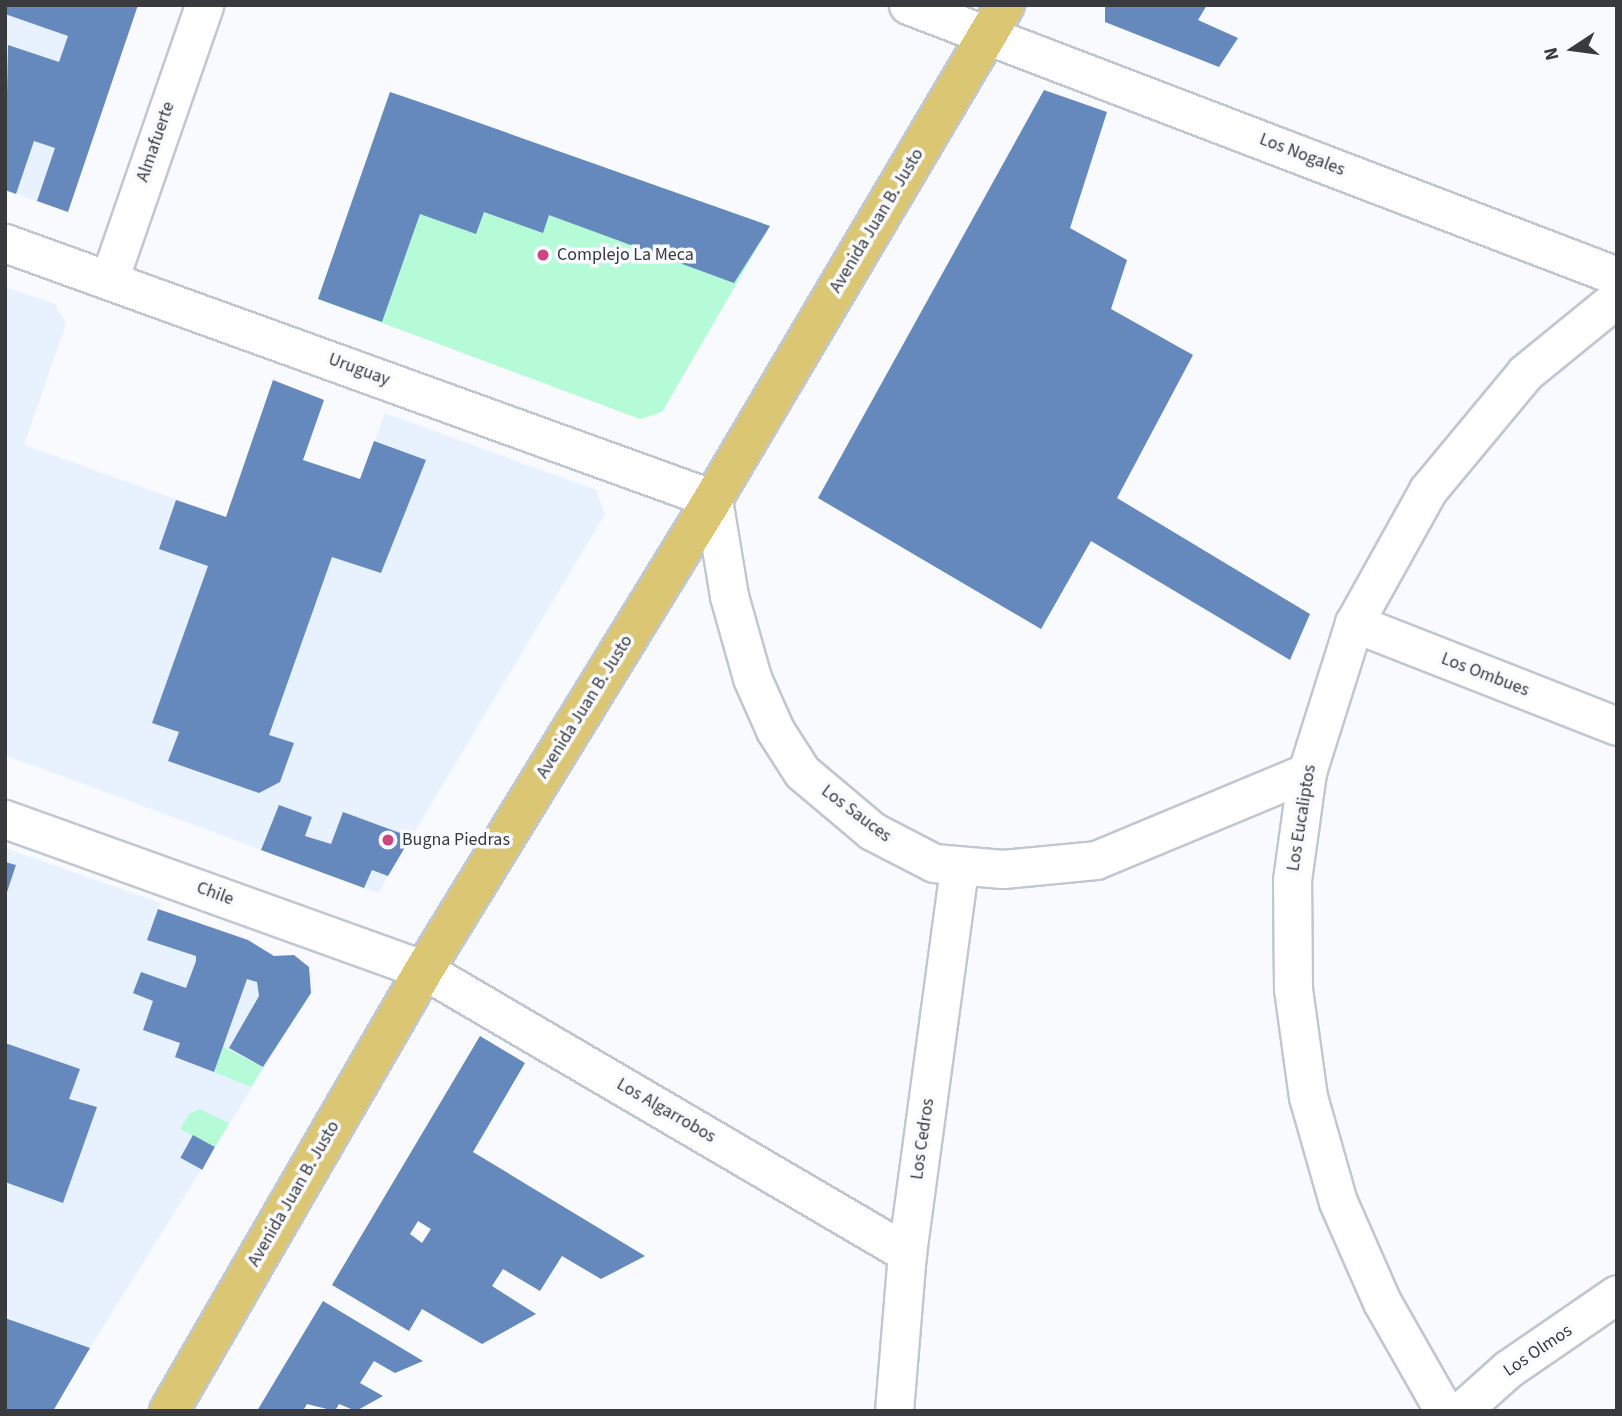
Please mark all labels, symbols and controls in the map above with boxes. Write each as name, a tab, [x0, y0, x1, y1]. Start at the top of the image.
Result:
north arrow	[1538, 14, 1608, 84]
text: N	[1537, 45, 1567, 63]
street label: Almafuerte	[132, 99, 180, 185]
street label: Los Nogales	[1256, 129, 1348, 181]
street label: Avenida Juan B. Justo	[825, 145, 929, 297]
place label: Complejo La Meca	[557, 244, 694, 266]
marker: Complejo La Meca	[535, 247, 551, 263]
street label: Uruguay	[325, 349, 393, 391]
street label: Avenida Juan B. Justo	[532, 631, 638, 783]
street label: Los Ombues	[1438, 648, 1532, 702]
street label: Los Eucaliptos	[1283, 763, 1321, 873]
street label: Los Sauces	[817, 781, 895, 847]
place label: Bugna Piedras	[402, 829, 510, 851]
marker: Bugna Piedras	[380, 832, 396, 848]
street label: Chile	[193, 877, 237, 911]
street label: Los Algarrobos	[613, 1074, 719, 1148]
street label: Los Cedros	[907, 1097, 939, 1181]
street label: Avenida Juan B. Justo	[243, 1117, 345, 1271]
street label: Los Olmos	[1500, 1320, 1576, 1382]

